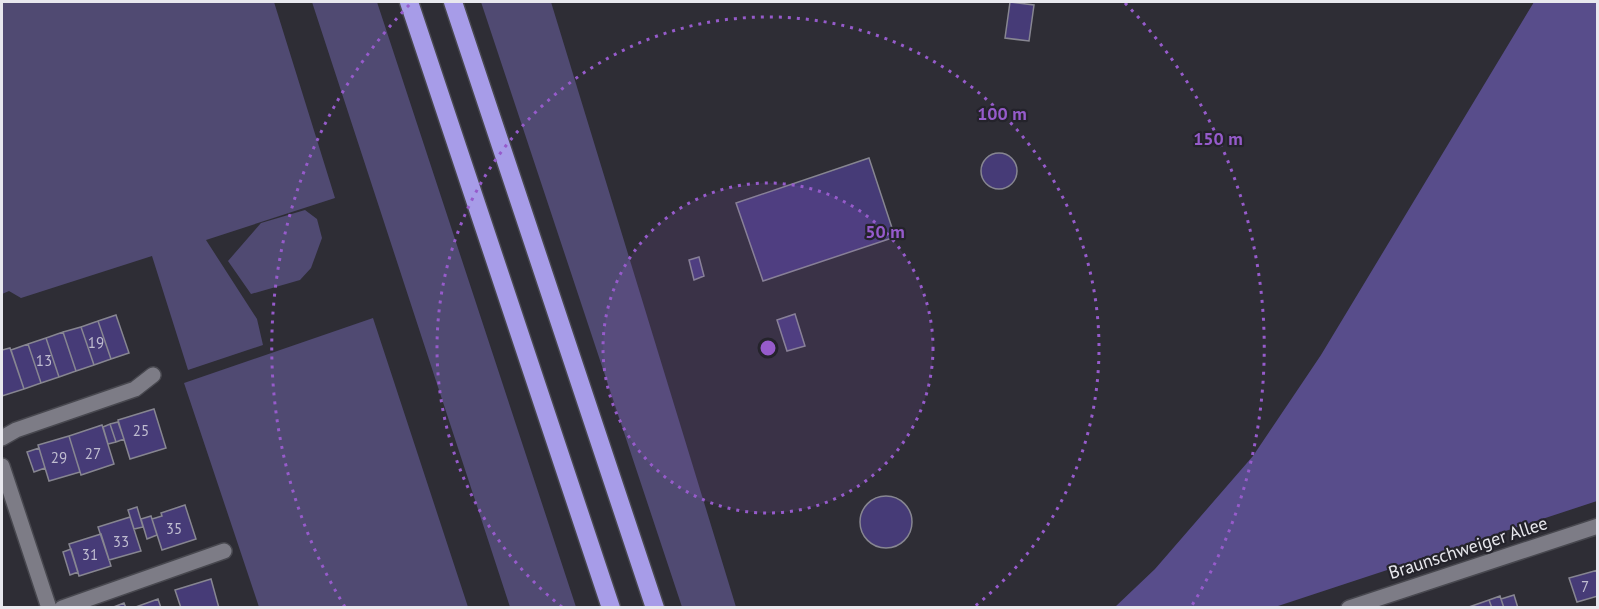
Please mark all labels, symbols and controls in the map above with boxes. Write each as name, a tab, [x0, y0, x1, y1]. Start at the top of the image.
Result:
text: 100 m	[977, 102, 1027, 125]
text: 150 m	[1193, 127, 1243, 150]
text: 50 m	[865, 220, 905, 243]
house number: 19	[88, 333, 104, 352]
centre of rings	[758, 338, 778, 358]
house number: 13	[36, 351, 52, 370]
house number: 25	[133, 421, 149, 440]
house number: 27	[85, 444, 101, 463]
house number: 29	[51, 448, 67, 467]
street label: Braunschweiger Allee	[1385, 511, 1550, 584]
house number: 35	[166, 519, 182, 538]
house number: 33	[113, 532, 129, 551]
house number: 31	[82, 545, 98, 564]
house number: 7	[1581, 577, 1589, 596]

